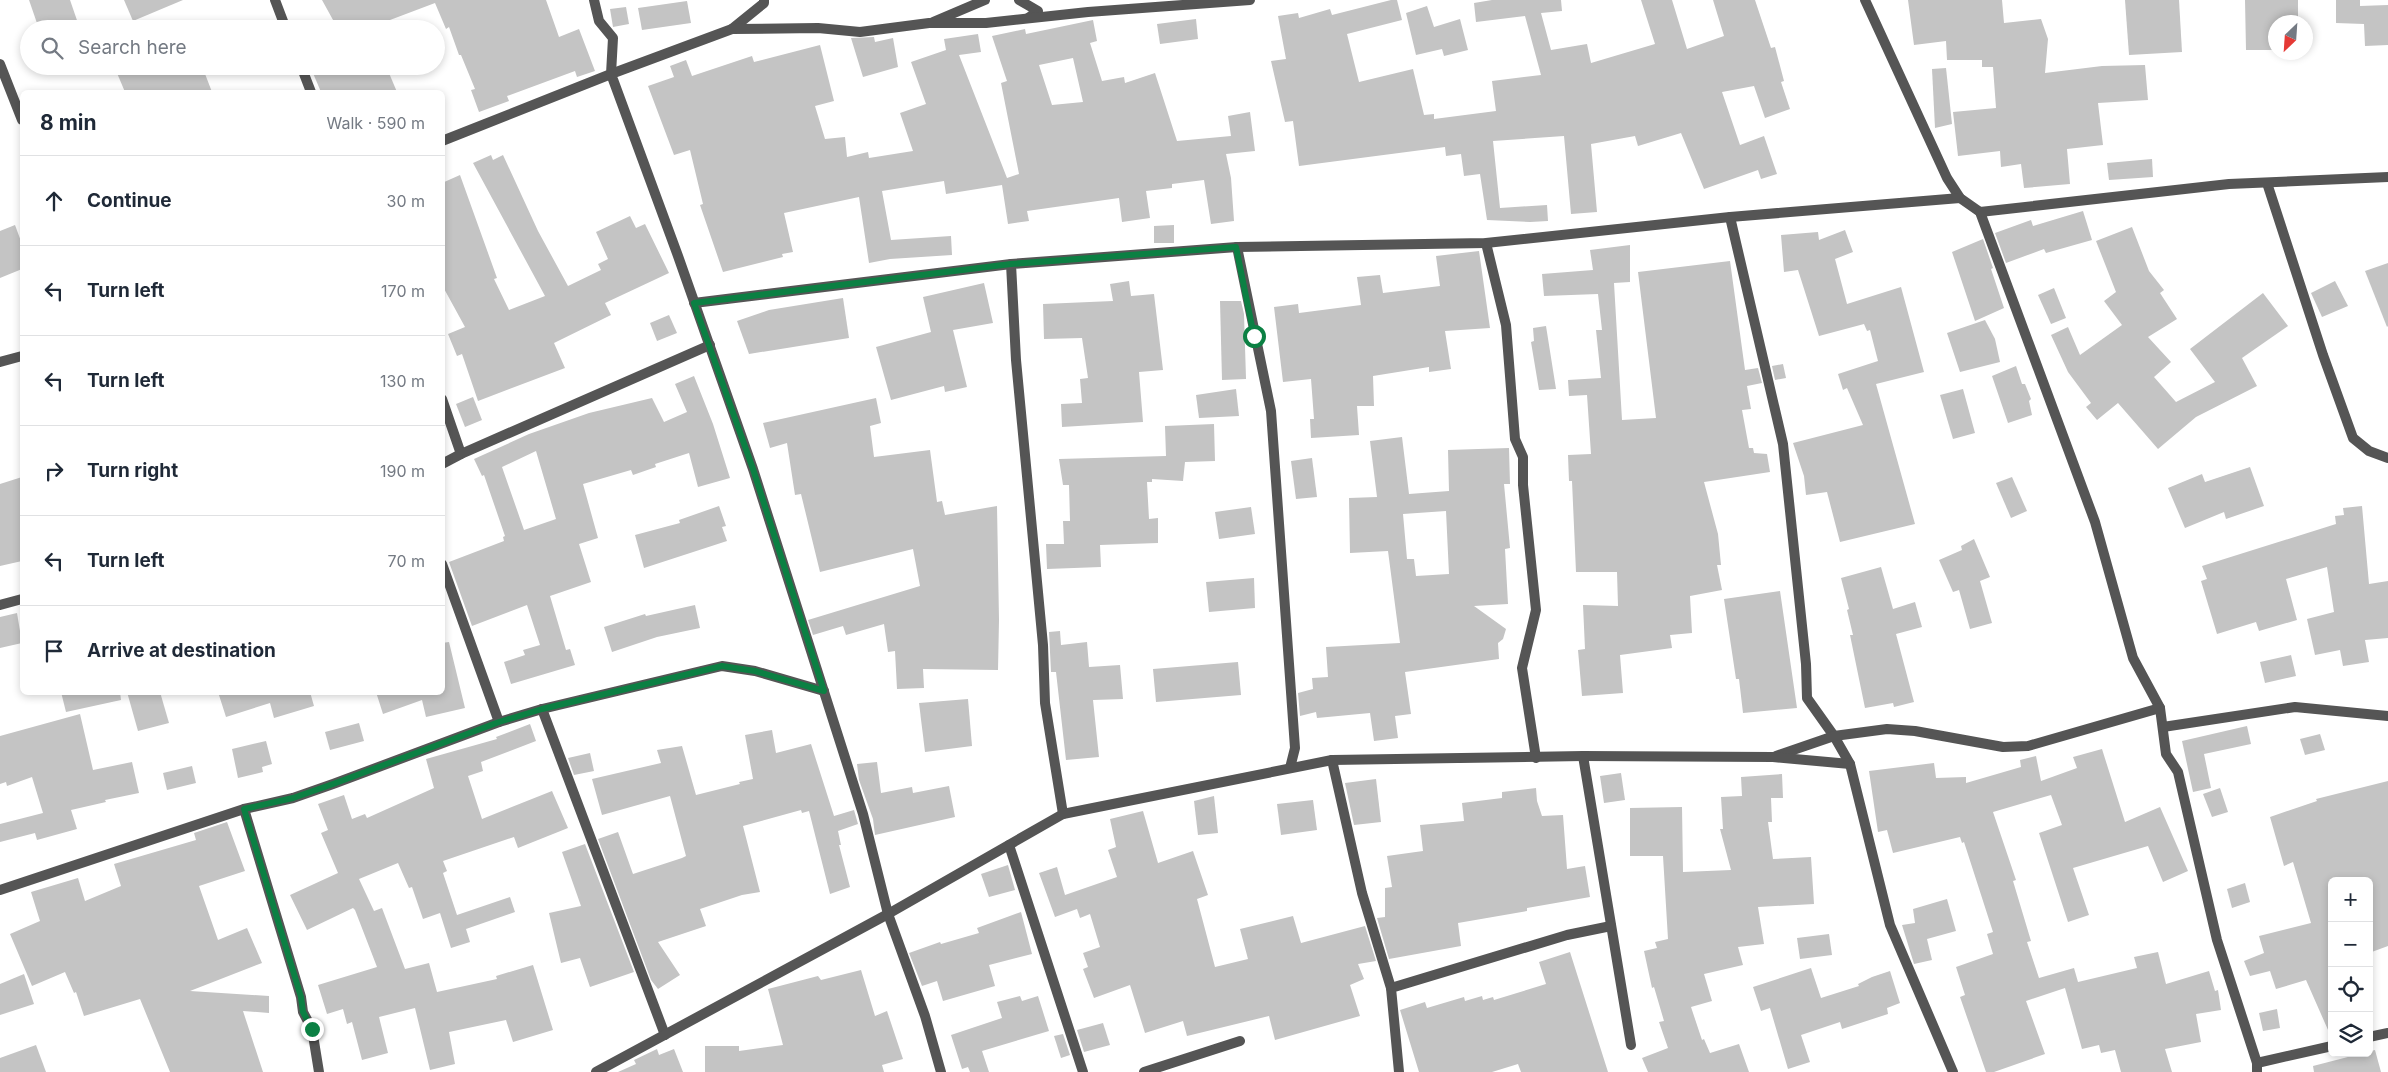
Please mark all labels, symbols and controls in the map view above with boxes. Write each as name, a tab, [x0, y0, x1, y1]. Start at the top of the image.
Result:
north arrow	[2268, 15, 2313, 60]
search box	[20, 20, 445, 75]
icon: search	[38, 34, 66, 62]
text: Search here	[78, 36, 187, 59]
text: 8 min	[40, 110, 97, 135]
text: Walk · 590 m	[327, 113, 425, 133]
icon: ahead	[40, 187, 68, 215]
text: Continue	[87, 189, 172, 212]
text: 30 m	[387, 191, 425, 211]
icon: left	[40, 277, 68, 305]
text: Turn left	[87, 279, 165, 302]
text: 170 m	[381, 281, 425, 301]
route start	[1243, 325, 1266, 348]
icon: left	[40, 367, 68, 395]
text: Turn left	[87, 369, 165, 392]
text: 130 m	[380, 371, 425, 391]
icon: right	[40, 457, 68, 485]
text: Turn right	[87, 459, 178, 482]
text: 190 m	[380, 461, 425, 481]
icon: left	[40, 547, 68, 575]
text: Turn left	[87, 549, 165, 572]
text: 70 m	[388, 551, 425, 571]
icon: arrive	[40, 637, 68, 665]
text: Arrive at destination	[87, 639, 276, 662]
map controls	[2328, 877, 2373, 1057]
button: +	[2328, 877, 2373, 922]
button: −	[2328, 922, 2373, 967]
button: locate	[2328, 967, 2373, 1012]
button: layers	[2328, 1012, 2373, 1057]
route end	[301, 1018, 324, 1041]

